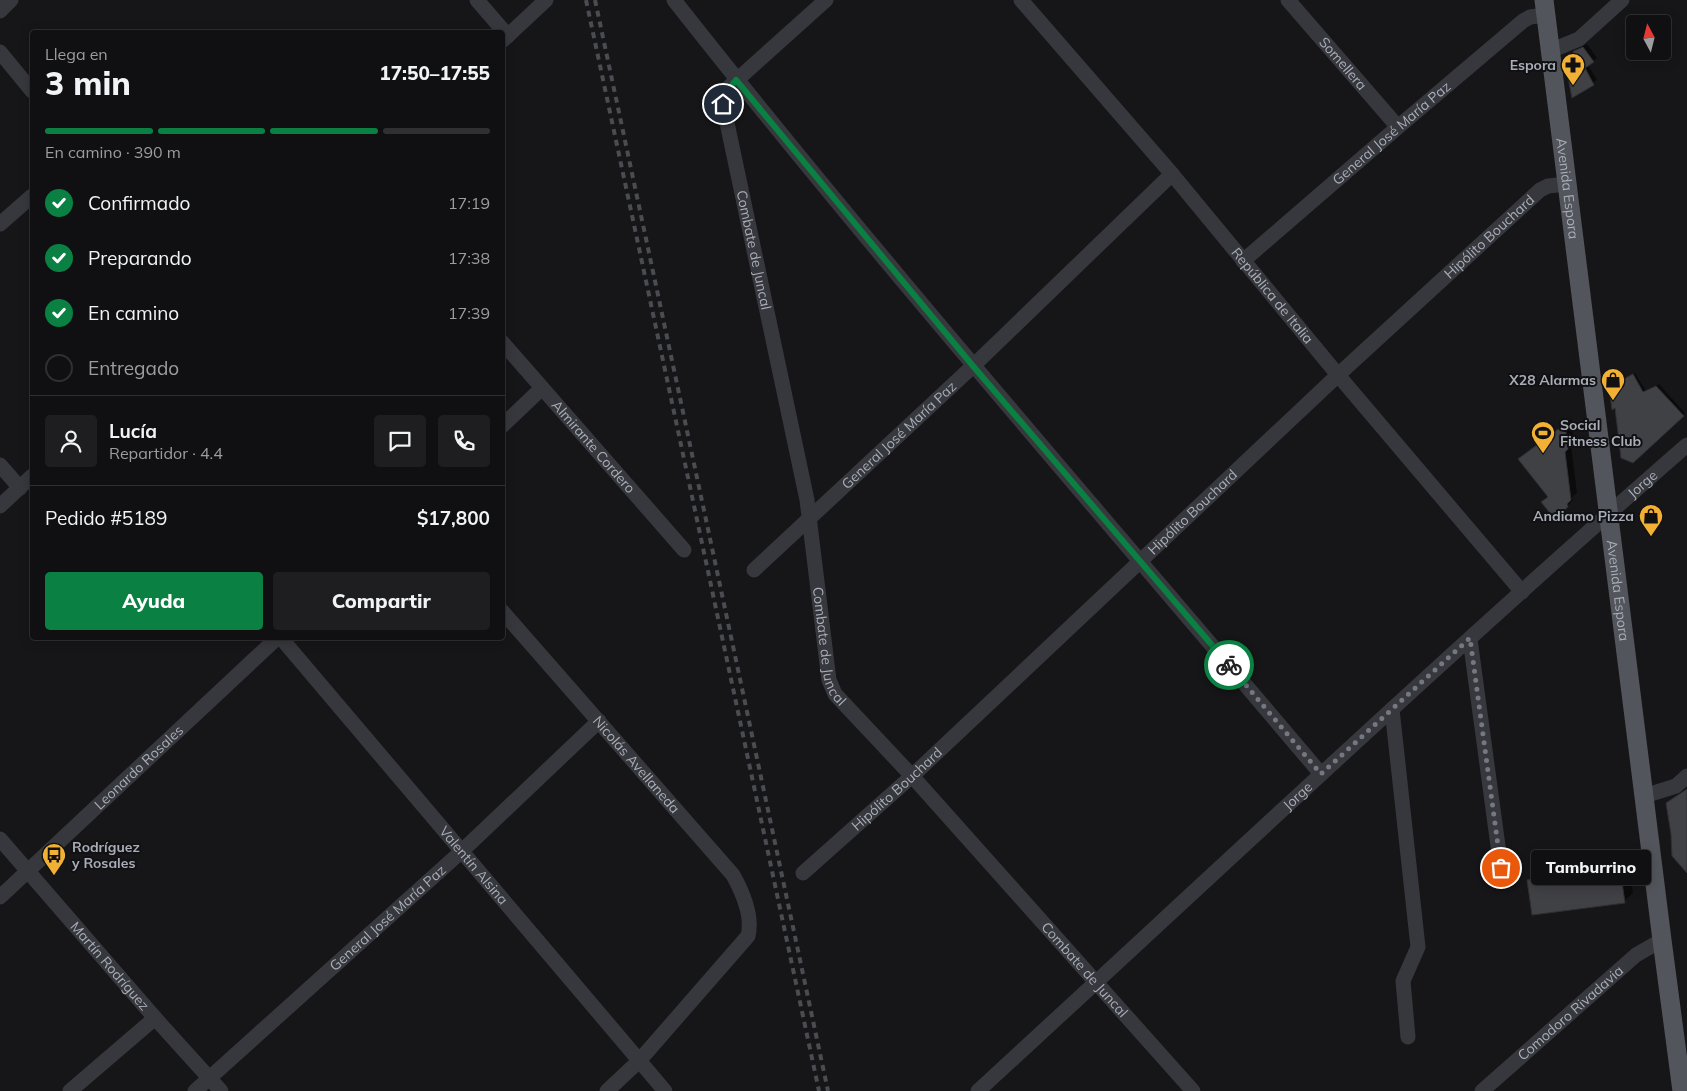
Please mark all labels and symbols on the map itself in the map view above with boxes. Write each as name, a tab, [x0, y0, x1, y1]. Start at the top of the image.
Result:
north arrow	[1626, 15, 1671, 60]
street label: Somellera	[1315, 33, 1371, 94]
pharmacy icon: Espora	[1560, 52, 1586, 86]
place label: Espora	[1510, 56, 1556, 74]
street label: General José María Paz	[1329, 77, 1454, 189]
pin	[702, 83, 744, 125]
street label: Avenida Espora	[1552, 137, 1583, 240]
street label: Combate de Juncal	[733, 189, 775, 311]
street label: Hipólito Bouchard	[1440, 191, 1538, 282]
street label: República de Italia	[1227, 244, 1317, 347]
shop icon: X28 Alarmas	[1600, 367, 1626, 401]
place label: X28 Alarmas	[1508, 371, 1596, 389]
street label: General José María Paz	[838, 377, 960, 493]
street label: Almirante Cordero	[548, 396, 639, 497]
place label: Social Fitness Club	[1560, 416, 1642, 450]
sports icon: Social Fitness Club	[1530, 420, 1556, 454]
street label: Hipólito Bouchard	[1144, 466, 1241, 558]
street label: Jorge	[1624, 466, 1661, 502]
shop icon: Andiamo Pizza	[1638, 503, 1664, 537]
place label: Andiamo Pizza	[1533, 507, 1634, 525]
street label: Avenida Espora	[1603, 539, 1633, 642]
street label: Combate de Juncal	[809, 586, 850, 709]
courier	[1204, 640, 1254, 690]
street label: Nicolás Avellaneda	[589, 712, 684, 817]
street label: Leonardo Rosales	[90, 721, 187, 813]
street label: Hipólito Bouchard	[848, 743, 946, 835]
street label: Jorge	[1279, 778, 1316, 814]
street label: Valentín Alsina	[435, 822, 512, 908]
place label: Rodríguez y Rosales	[71, 838, 140, 872]
bus stop icon: Rodríguez y Rosales	[41, 842, 67, 876]
pin	[1480, 847, 1522, 889]
callout: Tamburrino	[1531, 850, 1651, 886]
street label: General José María Paz	[326, 861, 450, 975]
street label: Martín Rodríguez	[67, 918, 153, 1014]
street label: Combate de Juncal	[1037, 918, 1132, 1021]
street label: Comodoro Rivadavia	[1514, 961, 1627, 1064]

